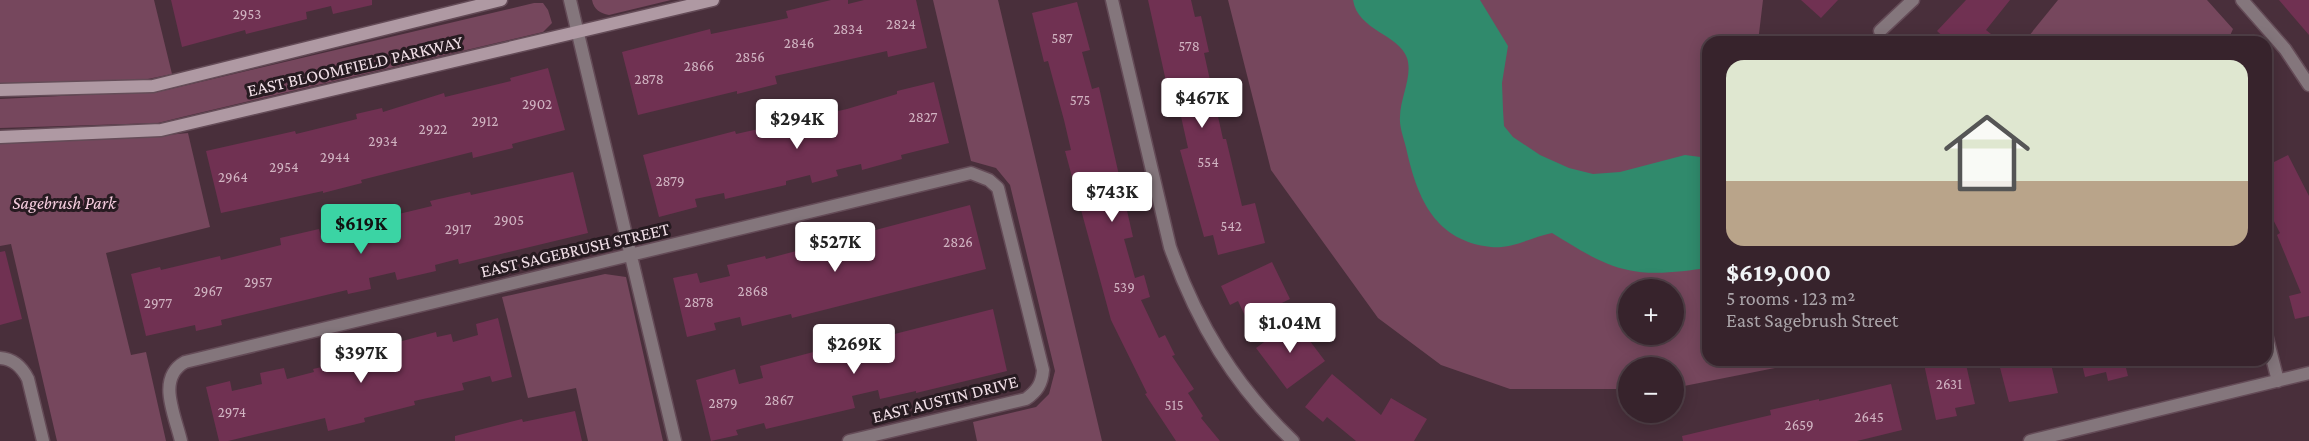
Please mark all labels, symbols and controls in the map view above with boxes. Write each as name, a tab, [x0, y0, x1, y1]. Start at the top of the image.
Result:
house number: 2953	[233, 6, 261, 22]
house number: 2824	[886, 16, 916, 32]
house number: 2834	[833, 21, 863, 37]
house number: 587	[1051, 30, 1073, 46]
street label: EAST BLOOMFIELD PARKWAY	[245, 31, 465, 101]
house number: 2846	[784, 35, 814, 51]
house number: 578	[1178, 38, 1200, 54]
house number: 2856	[735, 49, 765, 65]
house number: 2866	[684, 58, 714, 74]
house number: 2878	[634, 71, 664, 87]
pin: $467K	[1160, 78, 1244, 129]
text: $467K	[1175, 86, 1229, 108]
house number: 575	[1070, 92, 1090, 108]
house number: 2902	[522, 96, 552, 112]
pin: $294K	[755, 99, 839, 150]
icon: home	[1933, 99, 2041, 207]
text: $294K	[770, 107, 824, 129]
house number: 2827	[909, 109, 938, 125]
house number: 2912	[472, 113, 498, 129]
house number: 2922	[419, 121, 447, 137]
house number: 2934	[368, 133, 398, 149]
house number: 2944	[320, 149, 350, 165]
house number: 554	[1197, 154, 1219, 170]
house number: 2954	[269, 159, 299, 175]
house number: 2964	[218, 169, 248, 185]
pin: $743K	[1070, 172, 1154, 223]
house number: 2879	[655, 173, 685, 189]
text: $743K	[1086, 180, 1138, 202]
park label: Sagebrush Park	[12, 193, 117, 213]
pin: $619K	[319, 204, 403, 255]
text: $619K	[335, 212, 387, 234]
house number: 2905	[494, 212, 524, 228]
street label: EAST SAGEBRUSH STREET	[479, 218, 672, 281]
house number: 542	[1220, 218, 1242, 234]
house number: 2917	[445, 221, 471, 237]
pin: $527K	[793, 222, 877, 273]
text: $527K	[809, 230, 861, 252]
house number: 2826	[943, 234, 973, 250]
text: $619,000	[1726, 258, 1831, 287]
house number: 2957	[244, 274, 272, 290]
house number: 539	[1113, 279, 1135, 295]
map controls	[1618, 279, 1684, 423]
button: +	[1618, 279, 1684, 345]
house number: 2967	[194, 283, 222, 299]
house number: 2868	[738, 283, 768, 299]
text: 5 rooms · 123 m²	[1726, 287, 1855, 309]
house number: 2878	[684, 294, 714, 310]
house number: 2977	[144, 295, 172, 311]
pin: $1.04M	[1241, 303, 1339, 354]
text: East Sagebrush Street	[1726, 309, 1898, 331]
text: $1.04M	[1259, 311, 1321, 333]
pin: $269K	[812, 324, 896, 375]
text: $269K	[827, 332, 881, 354]
pin: $397K	[319, 333, 403, 384]
text: $397K	[335, 341, 387, 363]
button: −	[1618, 357, 1684, 423]
street label: EAST AUSTIN DRIVE	[870, 371, 1020, 427]
house number: 2631	[1936, 376, 1962, 392]
house number: 2867	[764, 392, 794, 408]
house number: 2879	[708, 395, 738, 411]
house number: 515	[1164, 397, 1184, 413]
house number: 2974	[218, 404, 246, 420]
house number: 2645	[1854, 409, 1884, 425]
house number: 2659	[1784, 417, 1814, 433]

